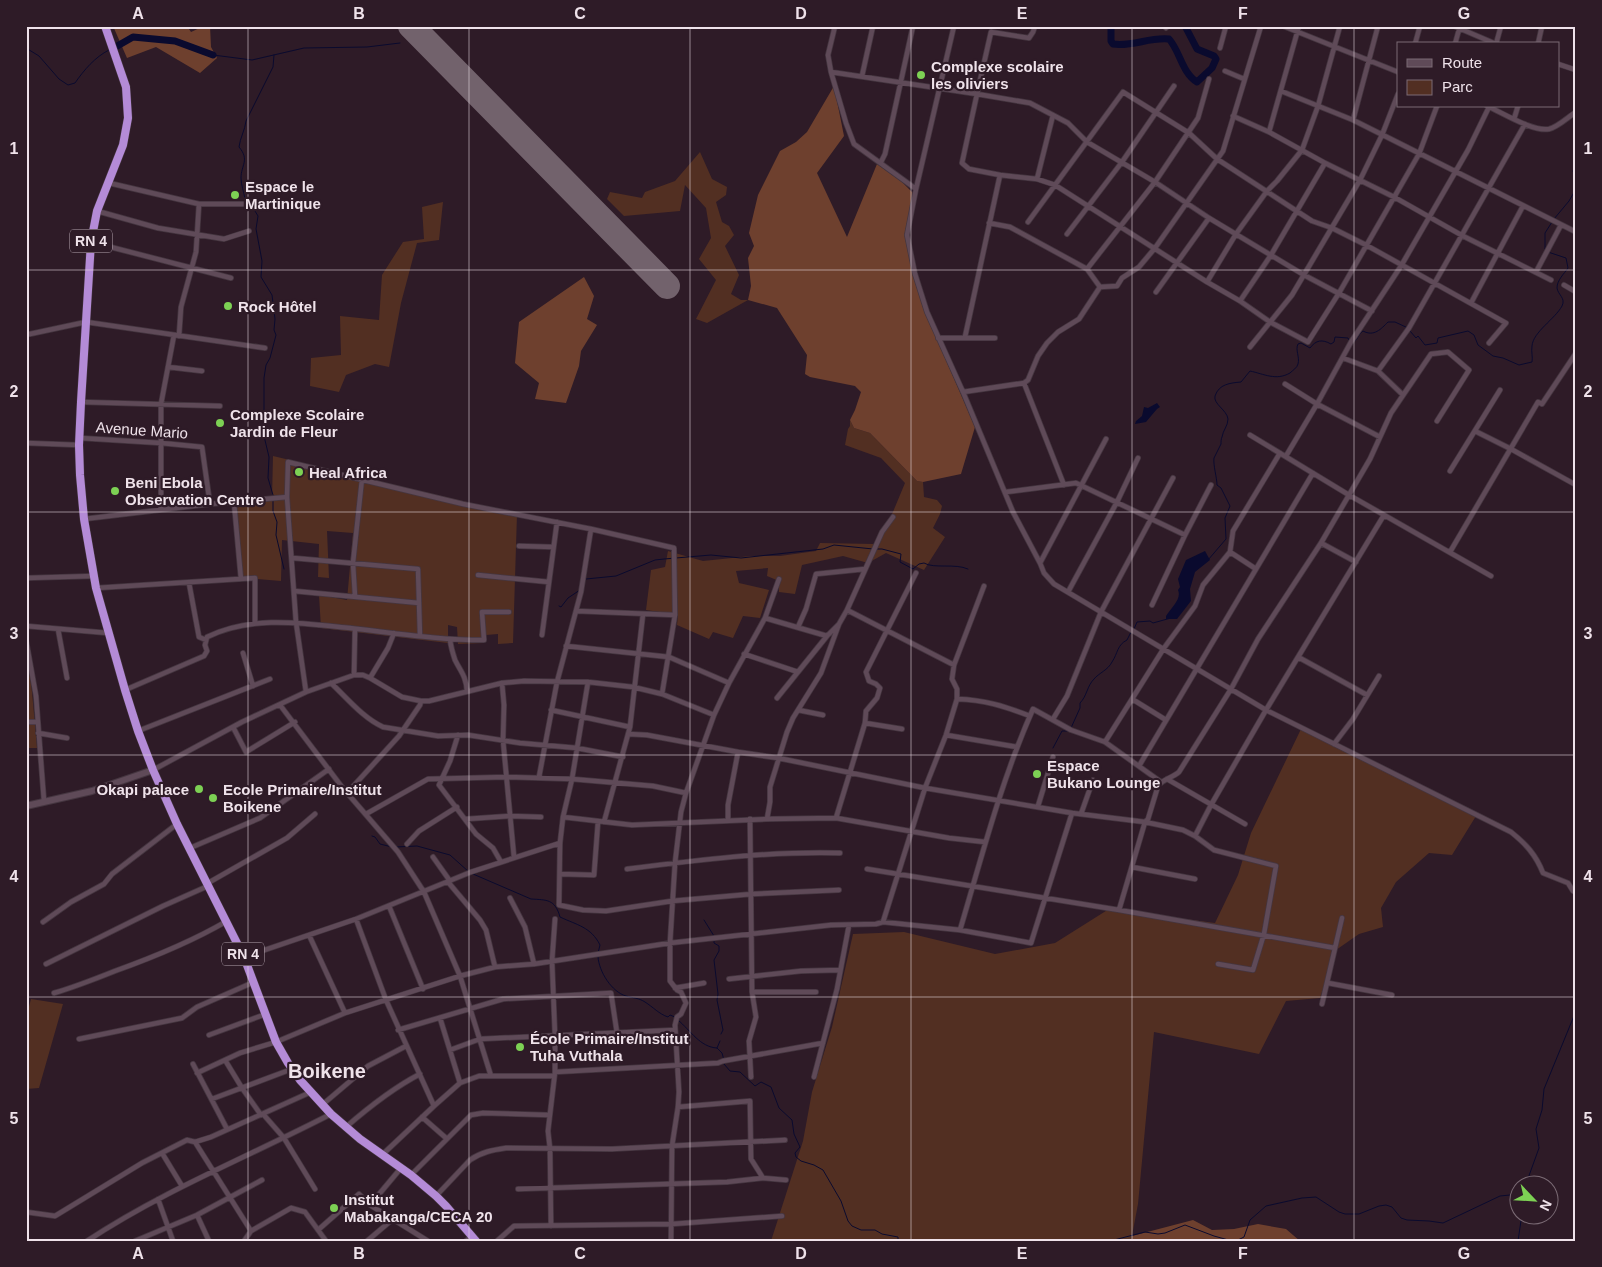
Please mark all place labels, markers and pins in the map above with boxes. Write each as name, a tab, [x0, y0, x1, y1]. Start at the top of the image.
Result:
place label: Complexe scolaire les oliviers	[931, 58, 1064, 92]
marker: Complexe scolaire les oliviers	[915, 69, 927, 81]
place label: Espace le Martinique	[245, 178, 321, 212]
marker: Espace le Martinique	[229, 189, 241, 201]
place label: Rock Hôtel	[238, 298, 316, 315]
marker: Rock Hôtel	[222, 300, 234, 312]
place label: Complexe Scolaire Jardin de Fleur	[230, 406, 364, 440]
marker: Complexe Scolaire Jardin de Fleur	[214, 417, 226, 429]
place label: Heal Africa	[309, 464, 387, 481]
marker: Heal Africa	[293, 466, 305, 478]
place label: Beni Ebola Observation Centre	[125, 474, 264, 508]
marker: Beni Ebola Observation Centre	[109, 485, 121, 497]
place label: Espace Bukano Lounge	[1047, 757, 1160, 791]
marker: Espace Bukano Lounge	[1031, 768, 1043, 780]
place label: Okapi palace	[96, 781, 189, 798]
place label: Ecole Primaire/Institut Boikene	[223, 781, 381, 815]
marker: Okapi palace	[193, 783, 205, 795]
marker: Ecole Primaire/Institut Boikene	[207, 792, 219, 804]
place label: École Primaire/Institut Tuha Vuthala	[530, 1030, 688, 1064]
marker: École Primaire/Institut Tuha Vuthala	[514, 1041, 526, 1053]
place label: Institut Mabakanga/CECA 20	[344, 1191, 493, 1225]
marker: Institut Mabakanga/CECA 20	[328, 1202, 340, 1214]

